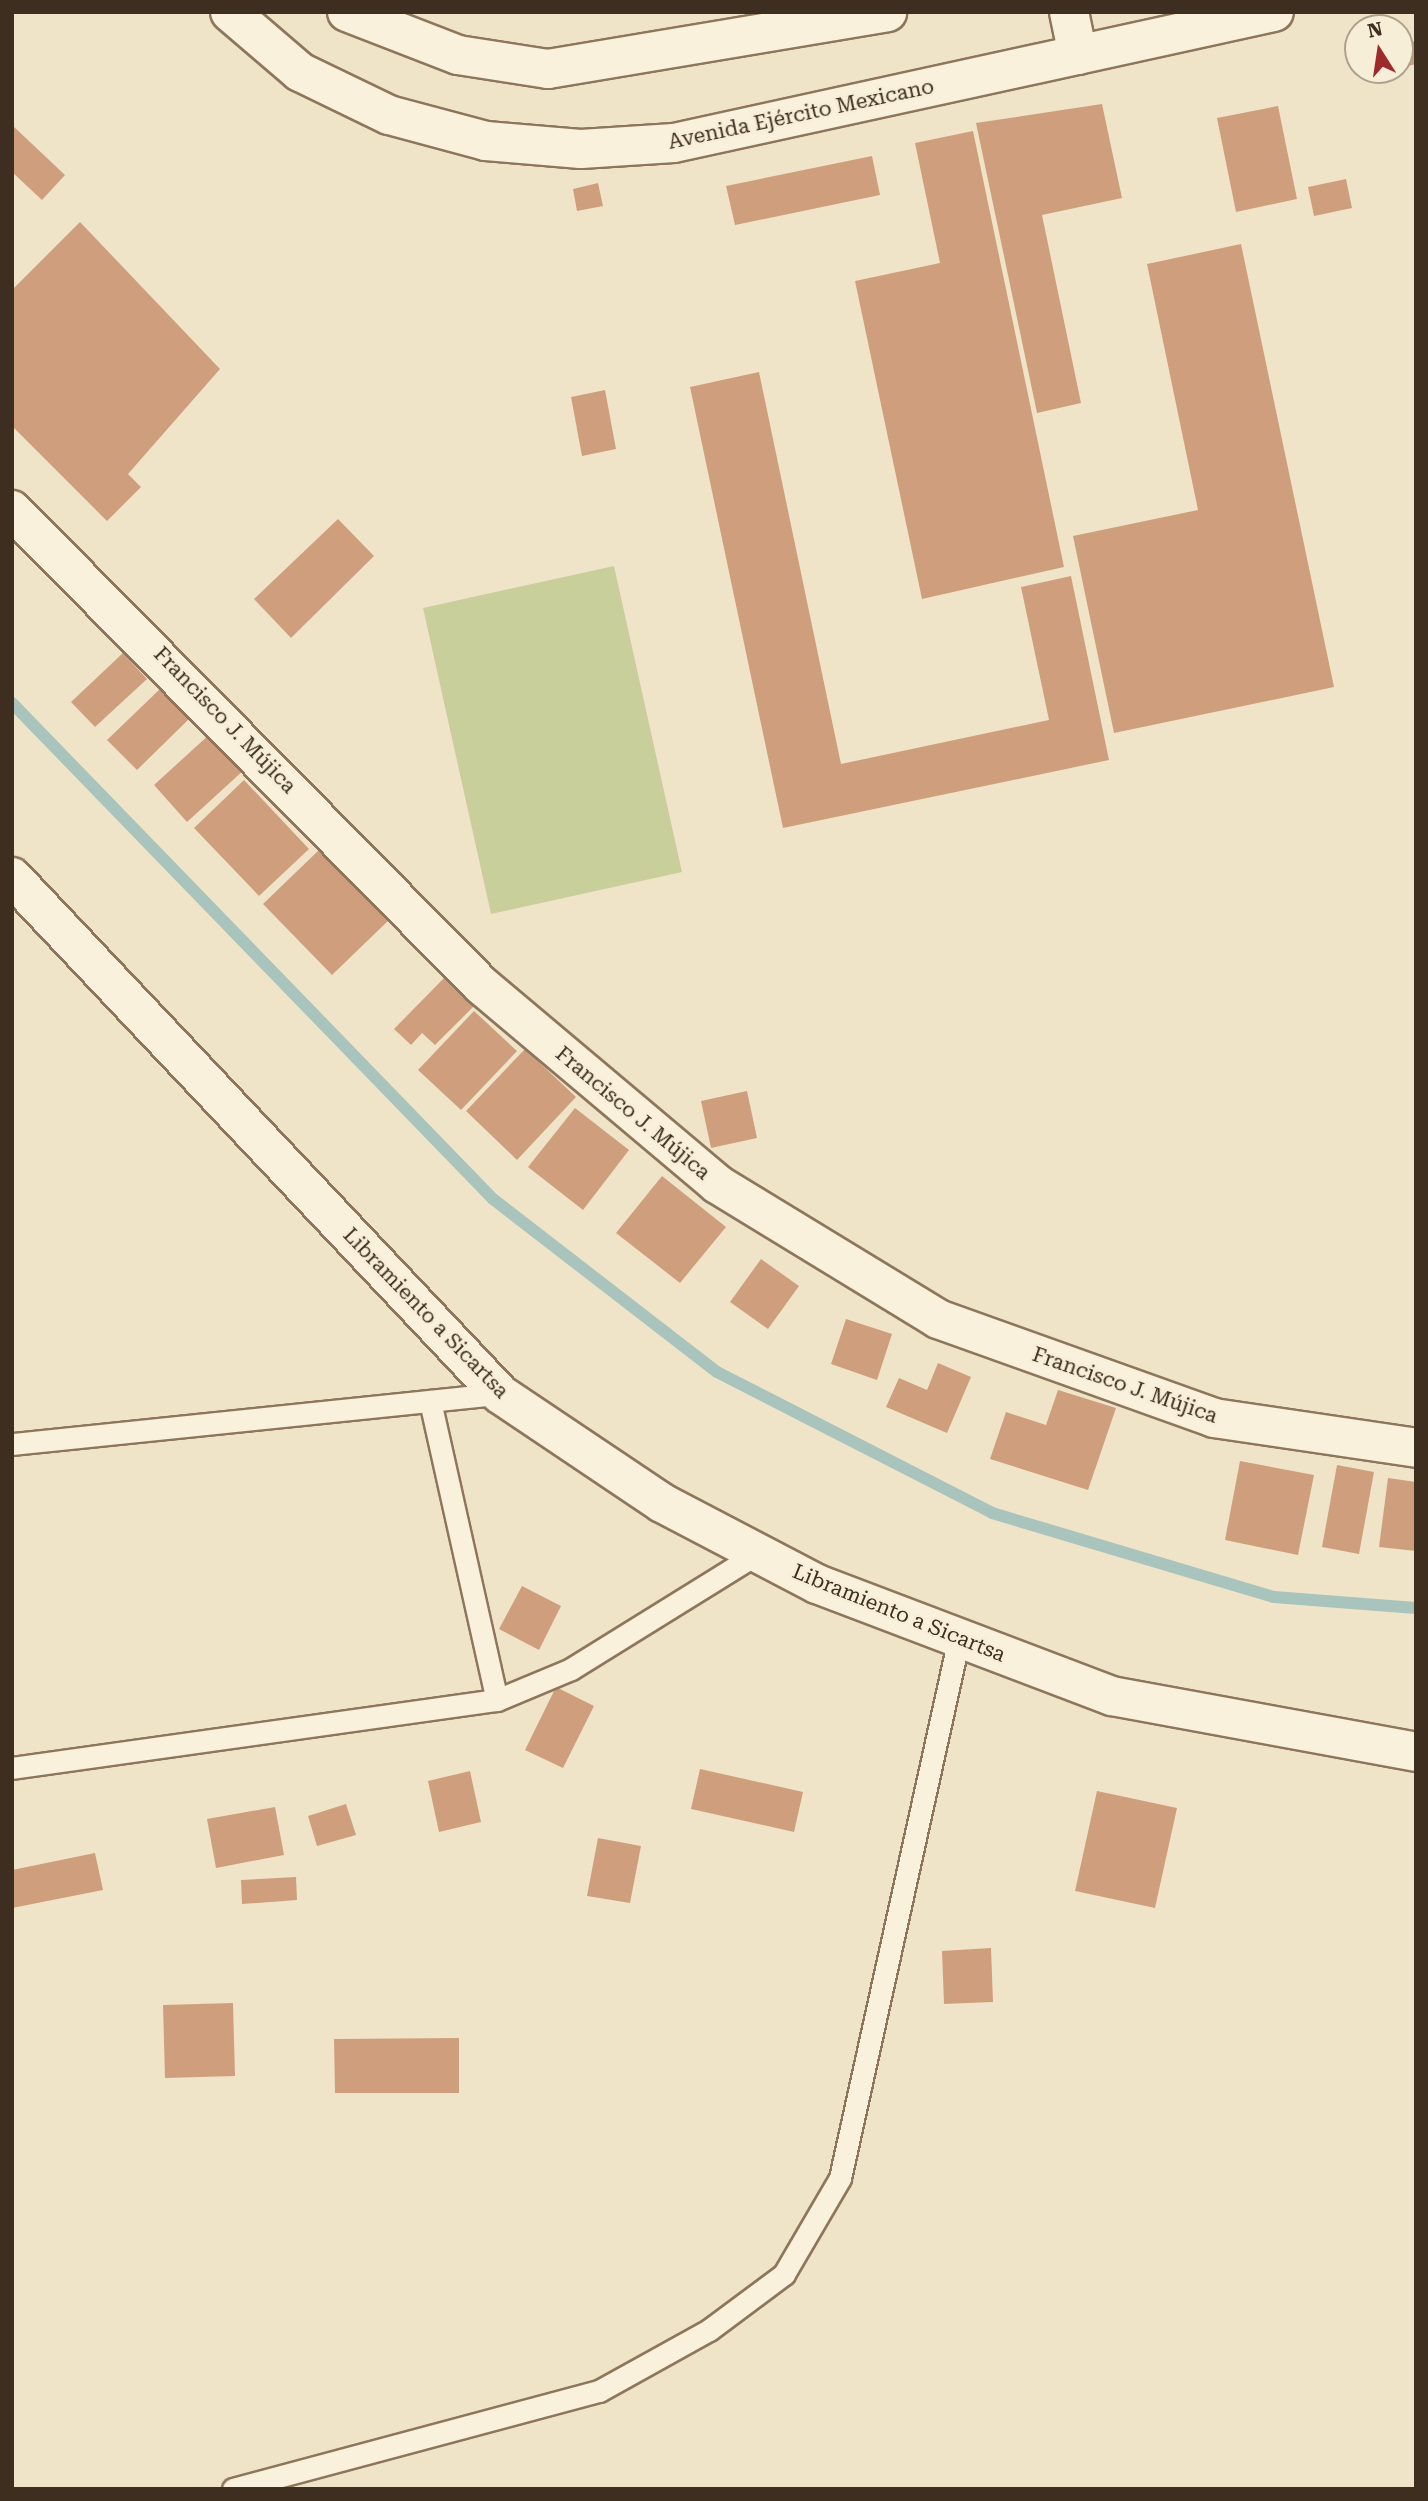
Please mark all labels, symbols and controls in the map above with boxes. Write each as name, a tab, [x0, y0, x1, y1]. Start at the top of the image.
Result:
north arrow	[1344, 14, 1414, 84]
text: N	[1365, 17, 1384, 43]
street label: Avenida Ejército Mexicano	[666, 73, 936, 155]
street label: Francisco J. Mújica	[149, 641, 301, 799]
street label: Francisco J. Mújica	[551, 1041, 715, 1185]
street label: Libramiento a Sicartsa	[338, 1222, 514, 1404]
street label: Francisco J. Mújica	[1029, 1341, 1221, 1429]
street label: Libramiento a Sicartsa	[789, 1559, 1009, 1667]

